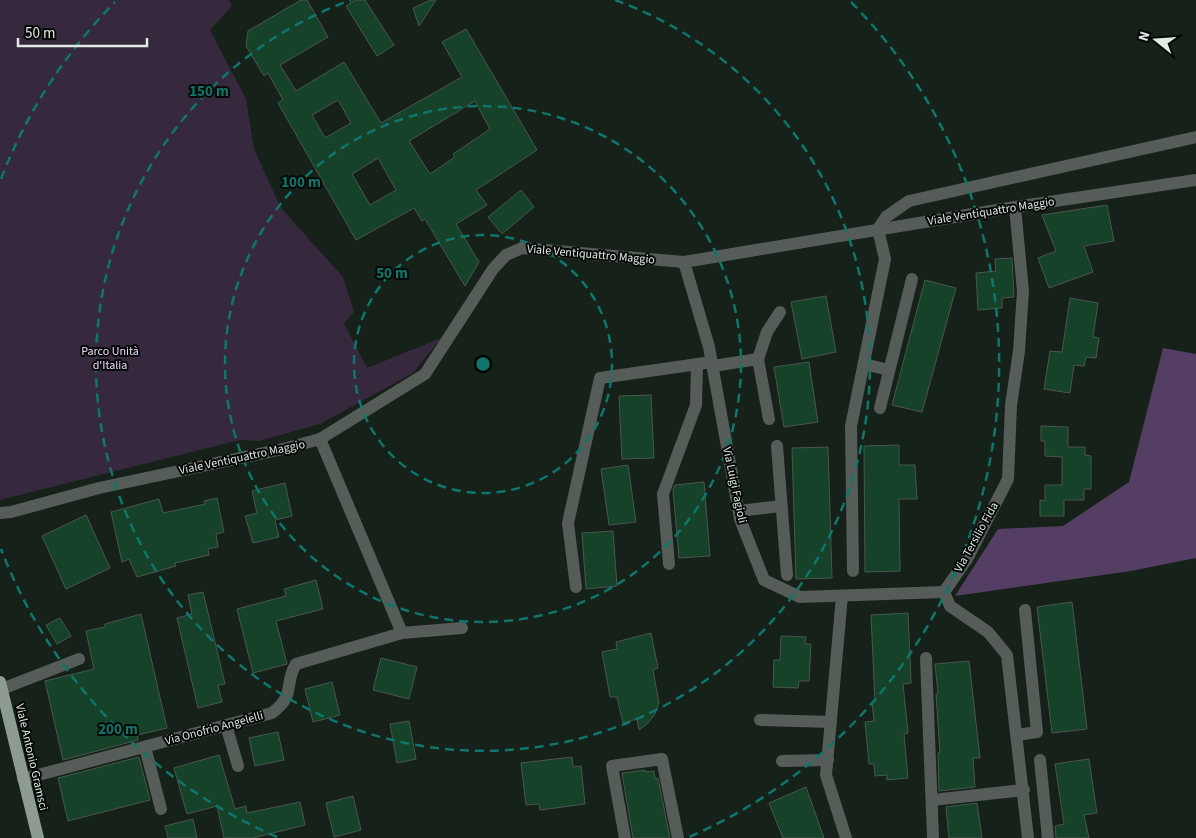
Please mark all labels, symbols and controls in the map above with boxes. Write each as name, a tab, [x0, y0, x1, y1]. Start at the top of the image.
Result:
scale bar	[18, 15, 146, 47]
north arrow	[1131, 15, 1181, 65]
text: 50 m	[25, 23, 55, 44]
text: N	[1134, 29, 1155, 44]
text: 150 m	[189, 81, 229, 102]
text: 100 m	[281, 172, 321, 193]
street label: Viale Ventiquattro Maggio	[926, 193, 1056, 230]
street label: Viale Ventiquattro Maggio	[526, 240, 656, 269]
text: 50 m	[376, 263, 408, 284]
park label: Parco Unità d'Italia	[81, 343, 139, 374]
centre of rings	[474, 355, 492, 373]
street label: Viale Ventiquattro Maggio	[178, 436, 307, 479]
street label: Via Luigi Fagioli	[718, 446, 751, 525]
street label: Via Tersilio Fida	[950, 499, 1003, 575]
street label: Viale Antonio Gramsci	[11, 702, 52, 812]
street label: Via Onofrio Angelelli	[163, 707, 265, 750]
text: 200 m	[98, 719, 138, 740]

